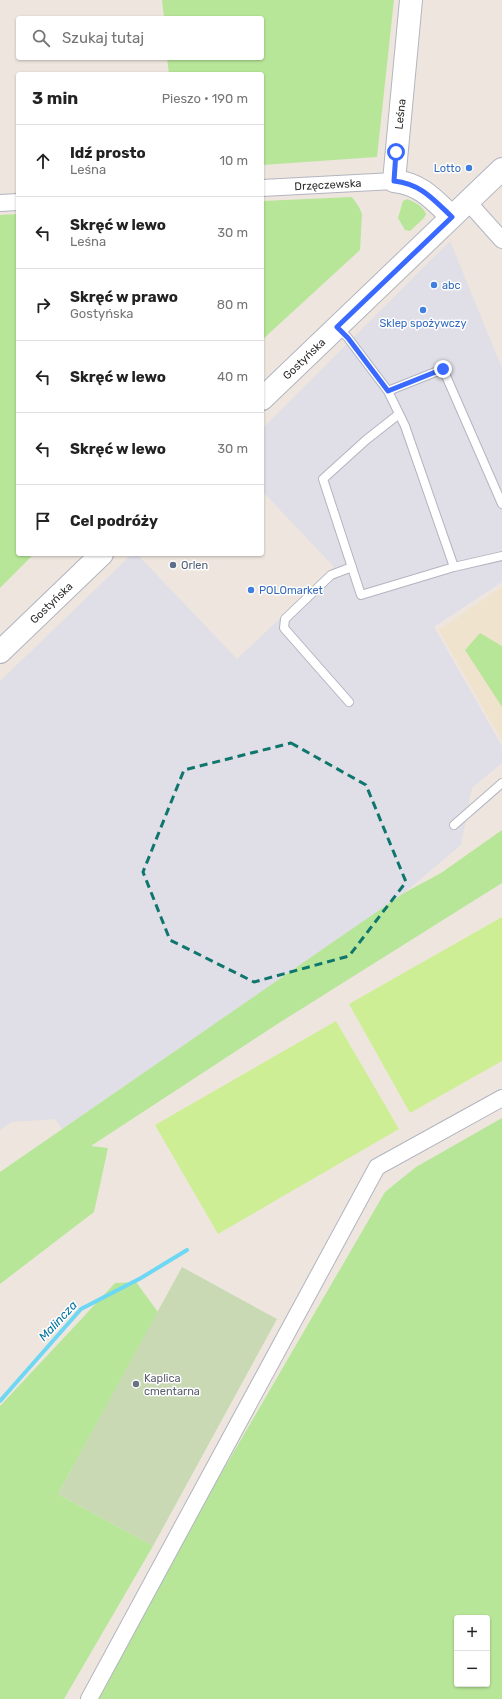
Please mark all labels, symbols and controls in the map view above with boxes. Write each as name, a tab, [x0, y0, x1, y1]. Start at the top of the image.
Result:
search box	[16, 16, 264, 60]
icon: search	[30, 27, 52, 49]
text: Szukaj tutaj	[62, 29, 144, 47]
text: 3 min	[32, 88, 78, 108]
text: Pieszo · 190 m	[162, 91, 248, 106]
street label: Leśna	[392, 98, 409, 130]
route start	[387, 143, 405, 161]
text: Idź prosto	[70, 144, 146, 162]
icon: ahead	[32, 150, 54, 172]
text: 10 m	[219, 153, 248, 168]
text: Leśna	[70, 162, 106, 177]
place label: Lotto	[434, 162, 461, 175]
marker: Lotto	[464, 163, 474, 173]
street label: Drzęczewska	[294, 177, 362, 193]
text: Skręć w lewo	[70, 216, 166, 234]
icon: left	[32, 222, 54, 244]
text: 30 m	[217, 225, 248, 240]
text: Leśna	[70, 234, 106, 249]
place label: abc	[442, 279, 461, 292]
marker: abc	[429, 280, 439, 290]
text: Skręć w prawo	[70, 288, 178, 306]
icon: right	[32, 294, 54, 316]
text: 80 m	[217, 297, 248, 312]
marker: Sklep spożywczy	[418, 305, 428, 315]
text: Gostyńska	[70, 306, 133, 321]
place label: Sklep spożywczy	[379, 317, 467, 330]
street label: Gostyńska	[280, 336, 328, 383]
route end	[434, 360, 452, 378]
icon: left	[32, 366, 54, 388]
text: Skręć w lewo	[70, 368, 166, 386]
text: 40 m	[217, 369, 248, 384]
icon: left	[32, 438, 54, 460]
text: Skręć w lewo	[70, 440, 166, 458]
text: 30 m	[217, 441, 248, 456]
icon: arrive	[32, 510, 54, 532]
text: Cel podróży	[70, 512, 158, 530]
place label: Orlen	[181, 559, 208, 572]
marker: Orlen	[168, 560, 178, 570]
street label: Gostyńska	[28, 580, 75, 626]
place label: POLOmarket	[259, 584, 324, 597]
marker: POLOmarket	[246, 585, 256, 595]
water label: Malincza	[36, 1298, 80, 1344]
place label: Kaplica cmentarna	[144, 1372, 200, 1398]
marker: Kaplica cmentarna	[131, 1379, 141, 1389]
map controls	[454, 1615, 490, 1687]
button: +	[454, 1615, 490, 1651]
button: −	[454, 1651, 490, 1687]

